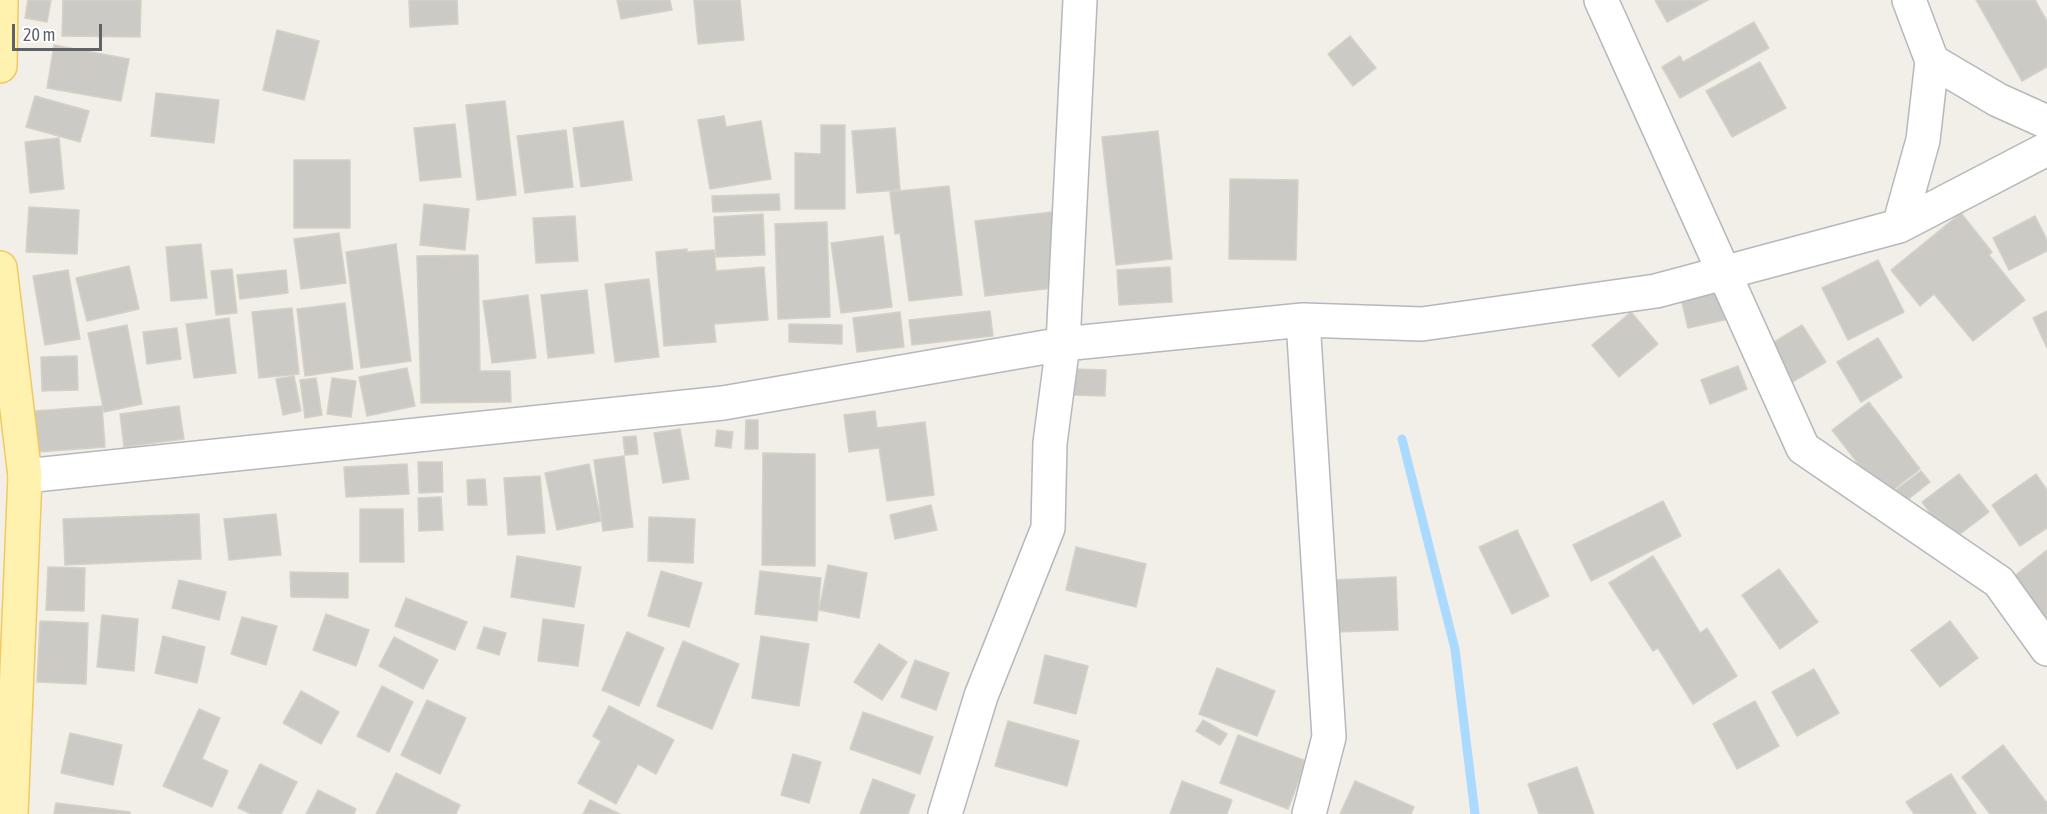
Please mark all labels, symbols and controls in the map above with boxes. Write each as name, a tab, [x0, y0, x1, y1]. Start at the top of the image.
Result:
scale bar	[15, 12, 105, 50]
text: 20 m	[23, 24, 55, 45]

